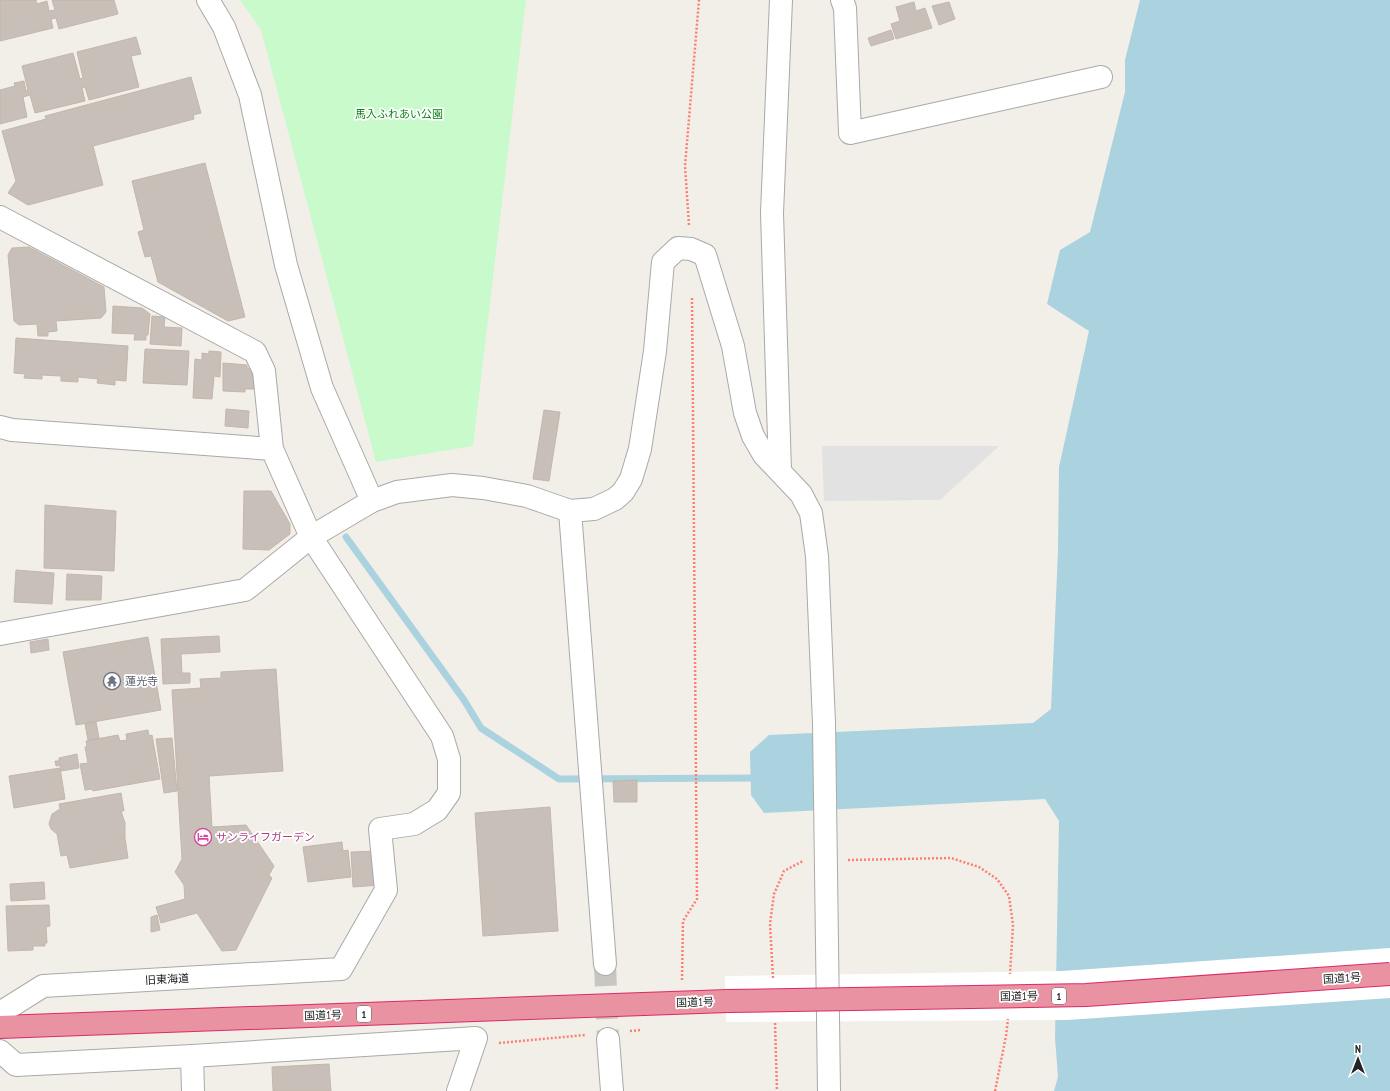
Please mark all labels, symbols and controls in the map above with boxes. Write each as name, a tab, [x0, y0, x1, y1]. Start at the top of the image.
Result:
park label: 馬入ふれあい公園	[355, 107, 443, 121]
temple icon: 蓮光寺	[102, 671, 122, 691]
place label: 蓮光寺	[125, 674, 158, 688]
hotel icon: サンライフガーデン	[193, 827, 213, 847]
place label: サンライフガーデン	[216, 830, 315, 844]
street label: 国道1号	[1323, 970, 1361, 986]
street label: 旧東海道	[145, 971, 189, 987]
road number: 1	[1052, 988, 1066, 1004]
street label: 国道1号	[1000, 989, 1038, 1003]
street label: 国道1号	[676, 994, 714, 1010]
road number: 1	[357, 1006, 371, 1022]
street label: 国道1号	[304, 1007, 342, 1023]
north arrow	[1338, 1039, 1378, 1079]
text: N	[1355, 1042, 1361, 1056]

